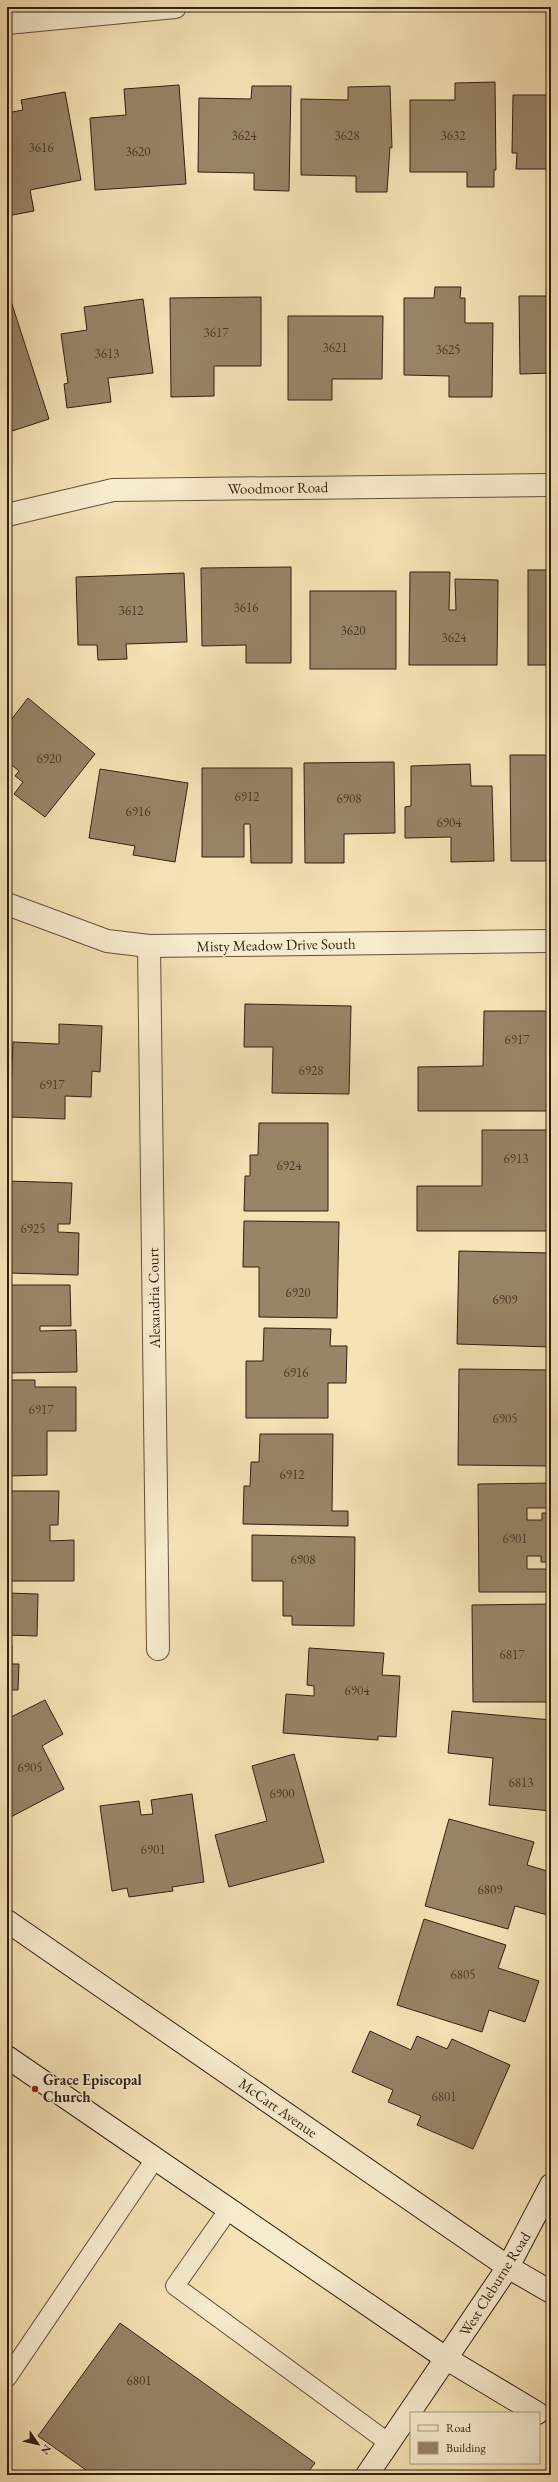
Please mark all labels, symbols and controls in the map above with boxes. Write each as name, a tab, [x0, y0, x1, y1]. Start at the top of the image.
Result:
house number: 3624	[232, 127, 257, 144]
house number: 3628	[335, 127, 359, 144]
house number: 3632	[441, 127, 466, 144]
house number: 3616	[29, 139, 53, 156]
house number: 3620	[126, 143, 150, 160]
house number: 3617	[204, 324, 229, 341]
house number: 3621	[323, 339, 347, 356]
house number: 3625	[436, 341, 460, 358]
house number: 3613	[95, 345, 119, 362]
street label: Woodmoor Road	[228, 477, 329, 498]
house number: 3616	[234, 599, 258, 616]
house number: 3612	[119, 602, 144, 619]
house number: 3620	[341, 622, 365, 639]
house number: 3624	[442, 629, 467, 646]
house number: 6920	[37, 750, 61, 767]
house number: 6912	[235, 788, 260, 805]
house number: 6908	[337, 790, 361, 807]
house number: 6916	[126, 803, 150, 820]
house number: 6904	[437, 814, 462, 831]
street label: Misty Meadow Drive South	[196, 934, 356, 955]
house number: 6917	[505, 1031, 530, 1048]
house number: 6928	[299, 1062, 323, 1079]
house number: 6917	[40, 1076, 65, 1093]
house number: 6913	[504, 1150, 528, 1167]
house number: 6924	[277, 1157, 302, 1174]
house number: 6925	[21, 1220, 45, 1237]
street label: Alexandria Court	[143, 1247, 164, 1350]
house number: 6920	[286, 1284, 310, 1301]
house number: 6909	[493, 1291, 518, 1308]
house number: 6916	[284, 1364, 308, 1381]
house number: 6917	[29, 1401, 54, 1418]
house number: 6905	[493, 1410, 517, 1427]
house number: 6912	[280, 1466, 305, 1483]
house number: 6901	[503, 1530, 527, 1547]
house number: 6908	[291, 1551, 315, 1568]
house number: 6817	[500, 1646, 525, 1663]
house number: 6904	[345, 1682, 370, 1699]
house number: 6905	[18, 1759, 42, 1776]
house number: 6813	[509, 1774, 533, 1791]
house number: 6900	[270, 1785, 294, 1802]
house number: 6901	[141, 1841, 165, 1858]
house number: 6809	[478, 1881, 503, 1898]
house number: 6805	[451, 1966, 475, 1983]
place label: Grace Episcopal Church	[43, 2070, 142, 2106]
street label: McCart Avenue	[235, 2074, 321, 2142]
marker: Grace Episcopal Church	[30, 2084, 40, 2094]
house number: 6801	[432, 2088, 456, 2105]
street label: West Cleburne Road	[455, 2228, 535, 2339]
house number: 6801	[127, 2372, 151, 2389]
legend	[410, 2412, 540, 2464]
text: Road	[446, 2420, 472, 2436]
north arrow	[18, 2424, 58, 2464]
text: Building	[446, 2440, 487, 2456]
text: N	[38, 2442, 55, 2457]

